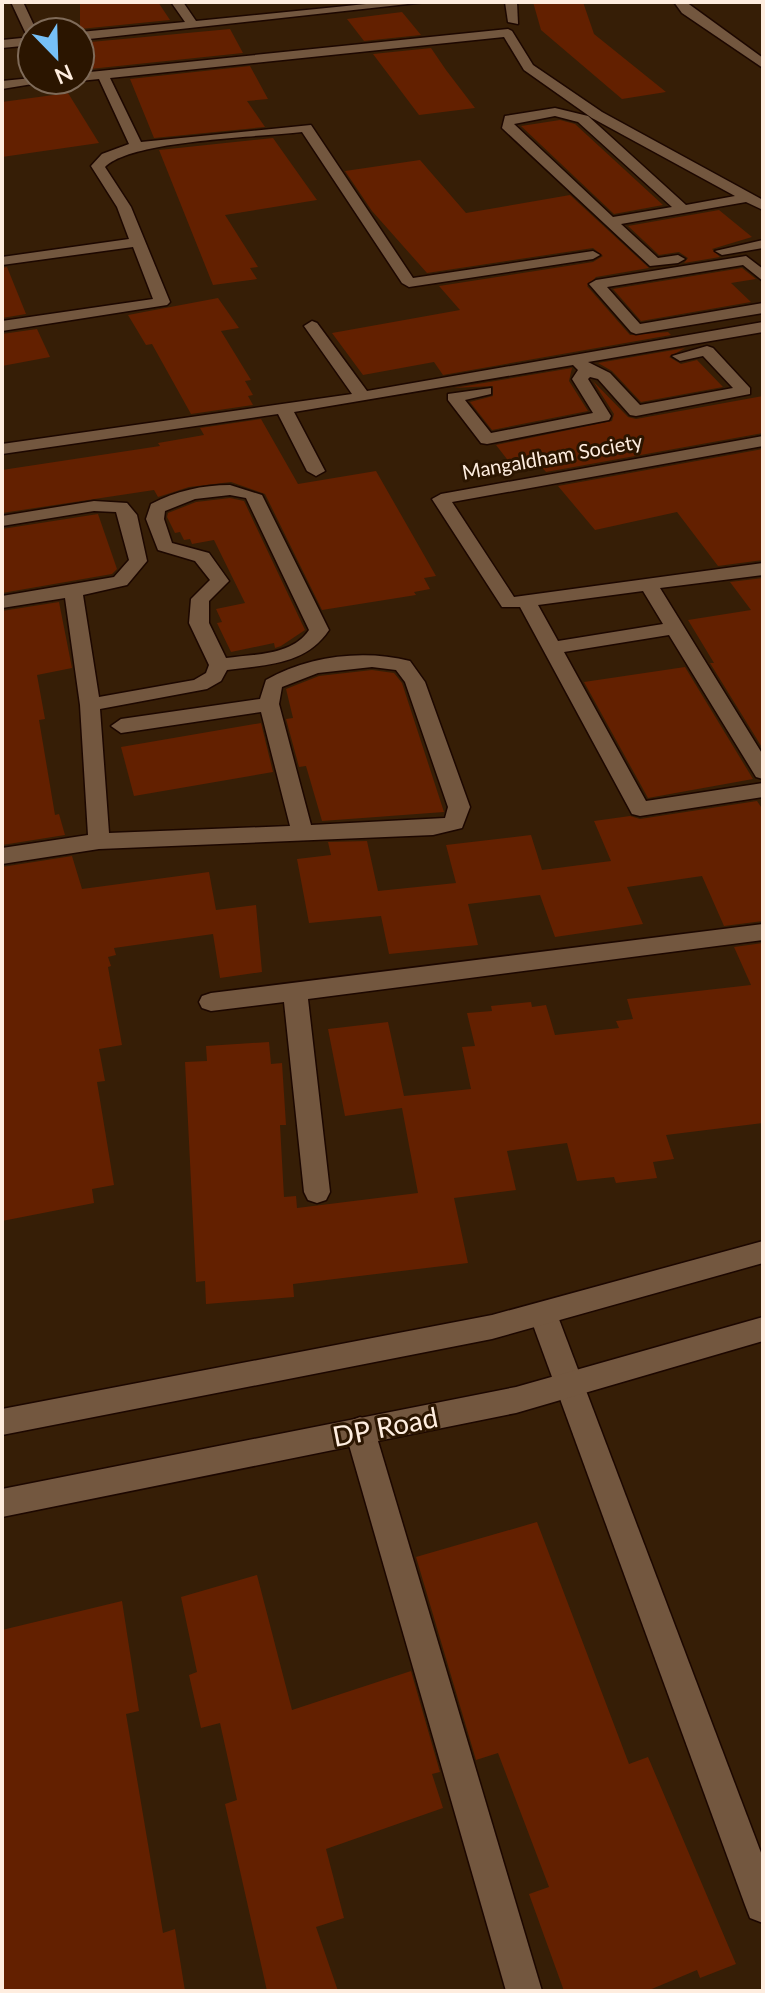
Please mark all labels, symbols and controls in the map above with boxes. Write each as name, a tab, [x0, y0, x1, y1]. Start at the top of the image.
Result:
north arrow	[16, 16, 96, 96]
text: N	[51, 59, 77, 91]
street label: Mangaldham Society	[460, 428, 645, 484]
street label: DP Road	[329, 1399, 441, 1453]

